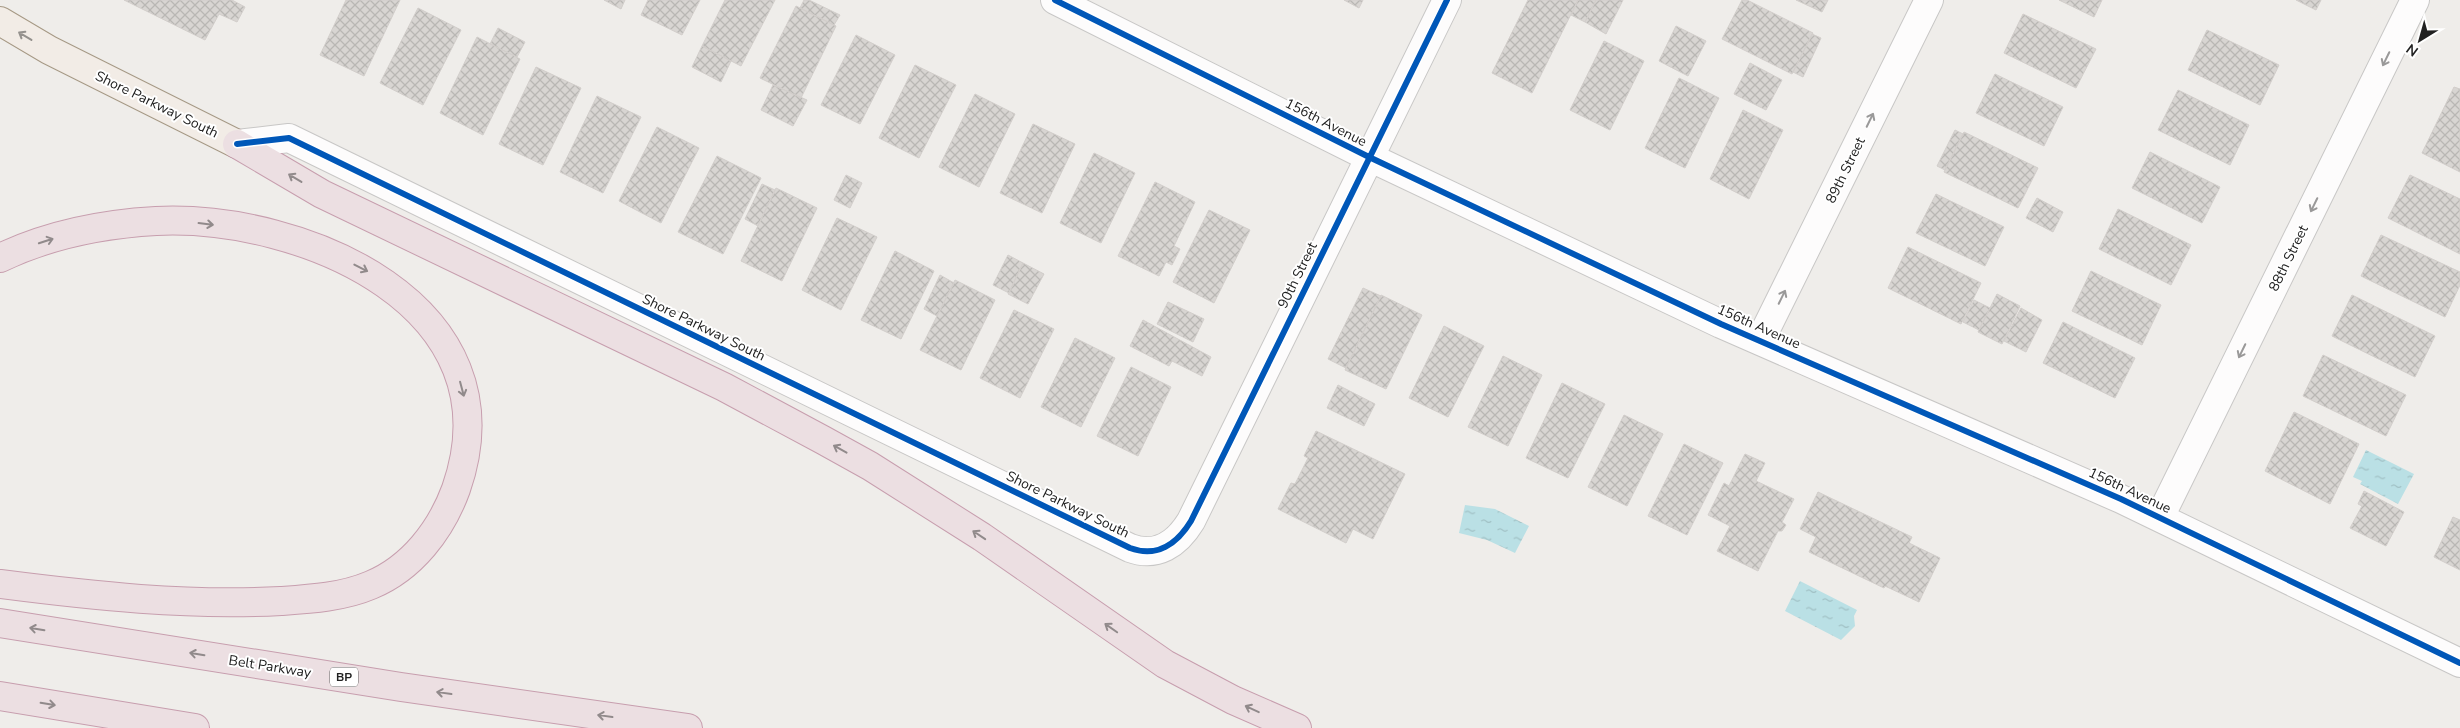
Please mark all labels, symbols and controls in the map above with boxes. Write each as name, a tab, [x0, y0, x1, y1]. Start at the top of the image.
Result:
north arrow	[2395, 15, 2445, 65]
one-way arrow	[18, 30, 32, 40]
text: N	[2403, 39, 2422, 61]
one-way arrow	[2381, 52, 2391, 67]
street label: Shore Parkway South	[92, 66, 222, 143]
street label: 156th Avenue	[1282, 94, 1370, 151]
one-way arrow	[1866, 113, 1875, 128]
street label: 89th Street	[1821, 134, 1870, 206]
one-way arrow	[288, 173, 302, 183]
one-way arrow	[2309, 197, 2318, 212]
one-way arrow	[197, 219, 213, 229]
street label: 88th Street	[2264, 222, 2313, 294]
one-way arrow	[37, 236, 53, 245]
street label: 90th Street	[1273, 239, 1322, 311]
one-way arrow	[353, 264, 368, 273]
street label: Shore Parkway South	[639, 289, 769, 366]
one-way arrow	[1778, 290, 1787, 305]
street label: 156th Avenue	[1714, 300, 1803, 353]
one-way arrow	[2237, 343, 2246, 358]
one-way arrow	[458, 380, 467, 396]
one-way arrow	[834, 444, 848, 454]
street label: 156th Avenue	[2085, 463, 2174, 518]
street label: Shore Parkway South	[1003, 466, 1133, 543]
one-way arrow	[972, 529, 986, 539]
one-way arrow	[1105, 623, 1119, 633]
one-way arrow	[29, 624, 45, 634]
one-way arrow	[190, 649, 206, 659]
street label: Belt Parkway	[227, 651, 313, 683]
road number: BP	[330, 668, 358, 686]
one-way arrow	[437, 688, 453, 698]
one-way arrow	[40, 700, 56, 710]
one-way arrow	[1245, 703, 1260, 713]
one-way arrow	[598, 711, 614, 721]

